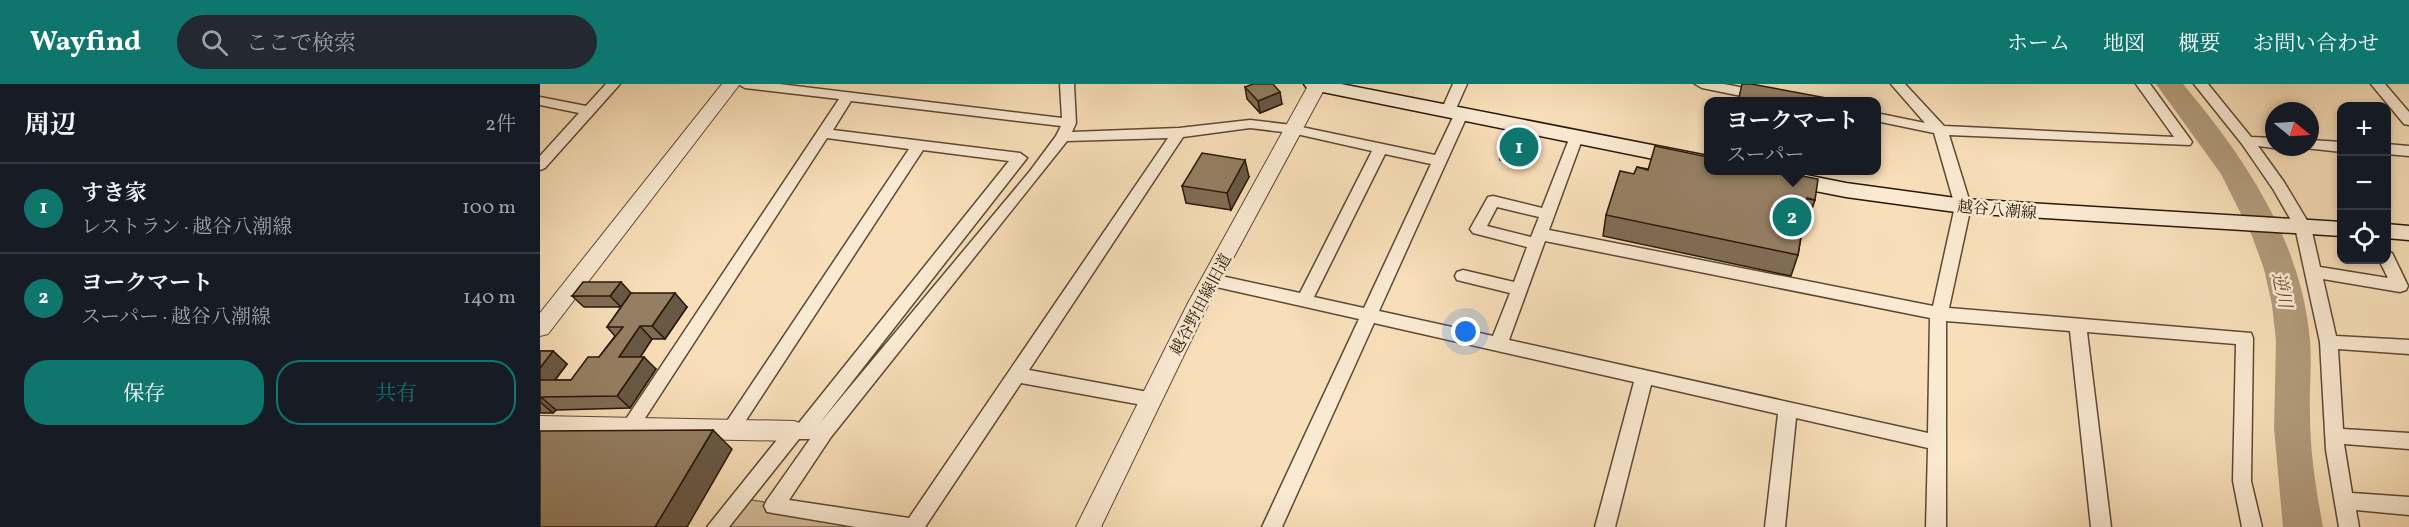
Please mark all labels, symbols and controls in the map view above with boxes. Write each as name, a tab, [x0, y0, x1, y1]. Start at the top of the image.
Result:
search box	[177, 15, 597, 69]
text: Wayfind	[30, 23, 141, 62]
icon: search	[198, 26, 231, 59]
text: ここで検索	[246, 29, 356, 60]
text: ホーム	[2007, 30, 2070, 59]
text: 地図	[2103, 30, 2145, 59]
text: 概要	[2178, 30, 2220, 59]
text: お問い合わせ	[2253, 30, 2379, 59]
popup	[1704, 97, 1881, 175]
north arrow	[2265, 102, 2319, 156]
map controls	[2337, 102, 2391, 264]
button: +	[2337, 102, 2391, 156]
text: ヨークマート	[1726, 107, 1859, 138]
text: 周辺	[24, 108, 76, 144]
text: 2件	[485, 111, 516, 139]
pin: 1	[1500, 124, 1538, 170]
text: スーパー	[1726, 142, 1804, 170]
button: −	[2337, 156, 2391, 210]
text: すき家	[81, 179, 147, 210]
text: 1	[39, 194, 48, 222]
text: 100 m	[462, 194, 516, 222]
pin: 2	[1772, 194, 1812, 240]
street label: 越谷八潮線	[1956, 197, 2038, 225]
button: locate	[2337, 210, 2391, 264]
text: レストラン · 越谷八潮線	[81, 214, 292, 242]
street label: 越谷野田線旧道	[1166, 250, 1238, 360]
text: ヨークマート	[81, 269, 213, 300]
water label: 逆川	[2265, 270, 2297, 312]
text: 2	[38, 284, 49, 312]
text: 140 m	[463, 284, 516, 312]
text: スーパー · 越谷八潮線	[81, 304, 271, 332]
your location	[1451, 317, 1480, 346]
button: 保存	[24, 360, 264, 425]
button: 共有	[276, 360, 516, 425]

